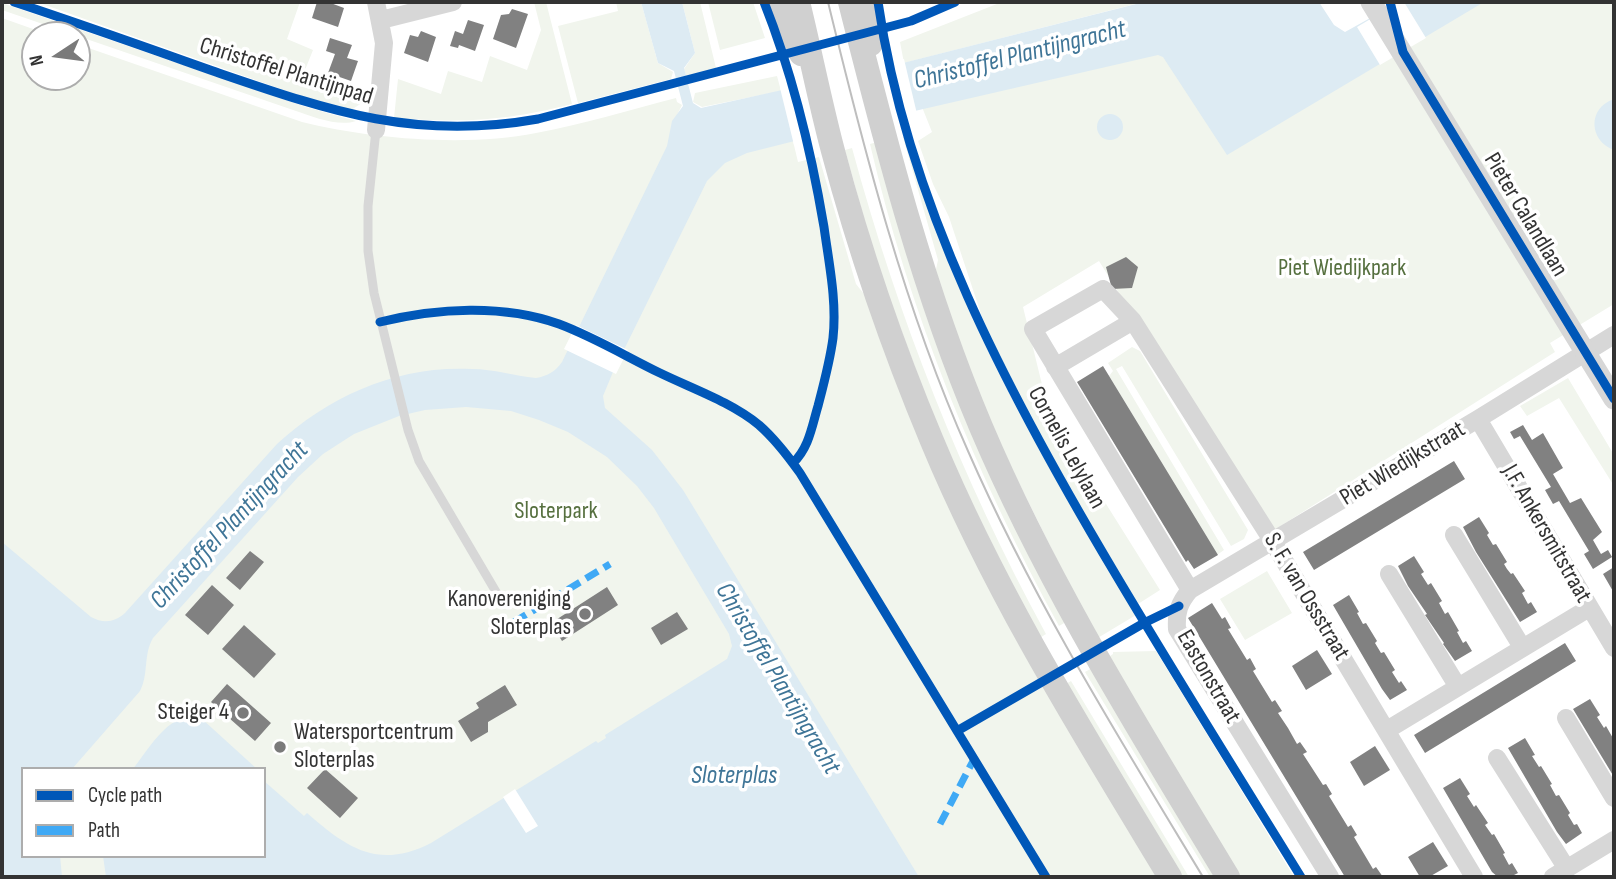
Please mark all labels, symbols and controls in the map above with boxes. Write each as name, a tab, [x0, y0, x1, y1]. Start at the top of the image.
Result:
water label: Christoffel Plantijngracht	[911, 15, 1129, 97]
north arrow	[21, 21, 91, 91]
street label: Christoffel Plantijnpad	[196, 32, 376, 112]
text: N	[25, 53, 49, 68]
street label: Pieter Calandlaan	[1477, 148, 1573, 282]
park label: Piet Wiedijkpark	[1278, 255, 1406, 283]
street label: Cornelis Lelylaan	[1021, 382, 1111, 514]
street label: Piet Wiedijkstraat	[1335, 415, 1471, 513]
water label: Christoffel Plantijngracht	[144, 436, 316, 616]
street label: J.F. Ankersmitstraat	[1495, 460, 1597, 608]
park label: Sloterpark	[514, 498, 598, 526]
street label: S. F. van Ossstraat	[1257, 528, 1355, 666]
water label: Christoffel Plantijngracht	[708, 578, 846, 780]
place label: Kanovereniging Sloterplas	[447, 586, 571, 642]
marker: Kanovereniging Sloterplas	[577, 606, 593, 622]
street label: Eastonstraat	[1170, 625, 1246, 729]
place label: Steiger 4	[158, 699, 229, 727]
marker: Steiger 4	[235, 705, 251, 721]
place label: Watersportcentrum Sloterplas	[294, 719, 454, 775]
marker: Watersportcentrum Sloterplas	[272, 739, 288, 755]
water label: Sloterplas	[691, 760, 777, 792]
legend	[21, 767, 266, 858]
text: Cycle path	[88, 783, 162, 808]
text: Path	[88, 818, 120, 843]

